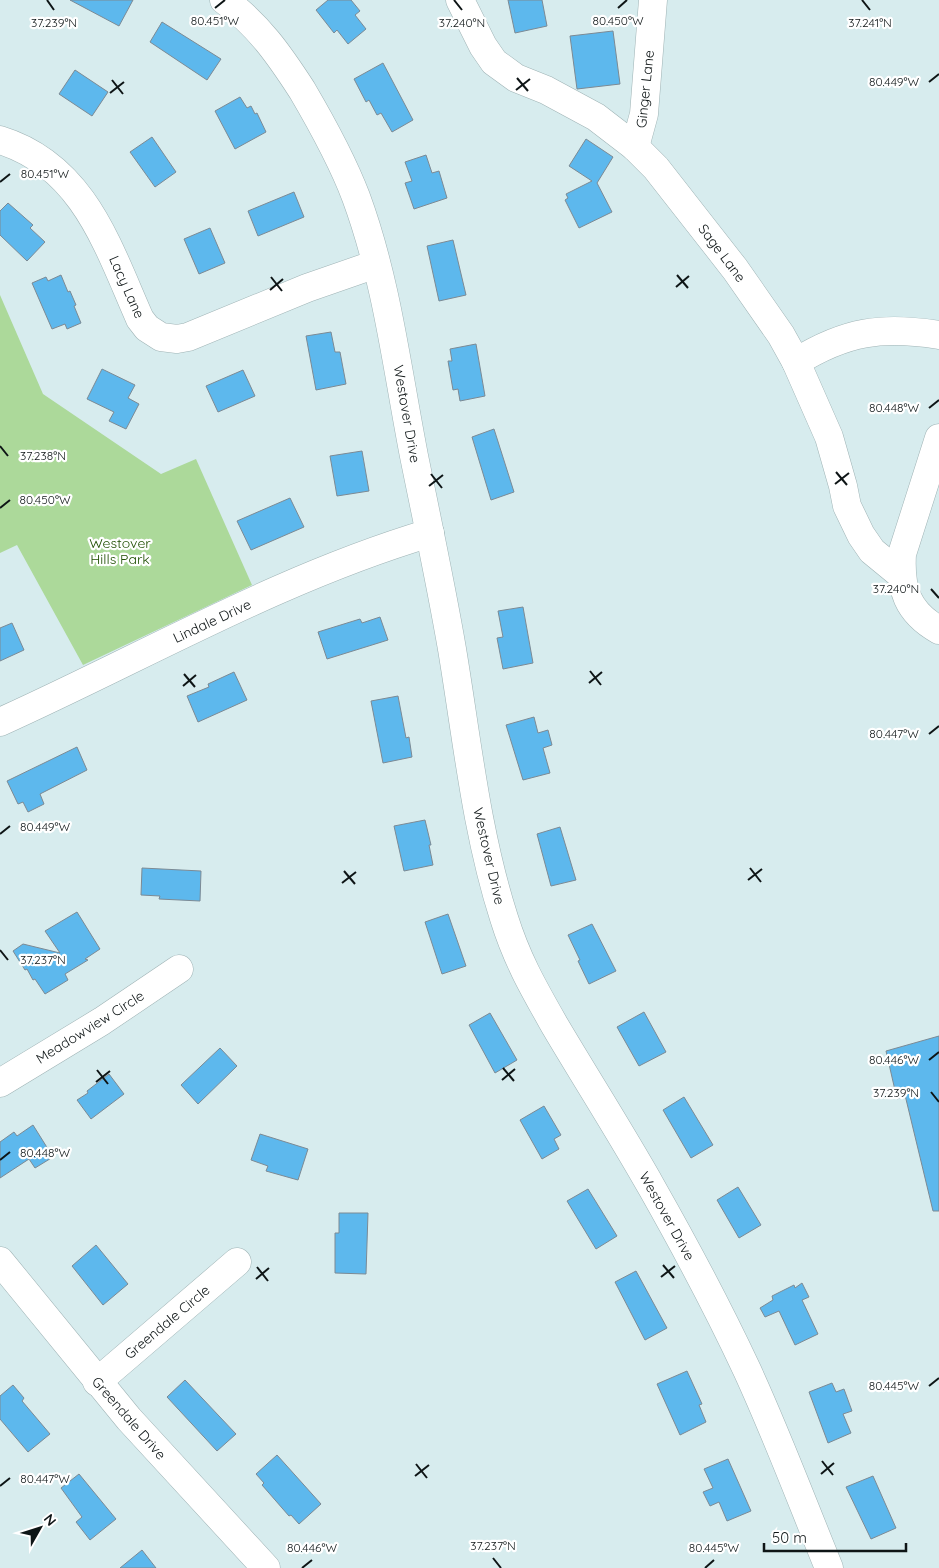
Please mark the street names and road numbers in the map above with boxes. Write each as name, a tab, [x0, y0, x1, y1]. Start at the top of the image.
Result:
street label: Ginger Lane	[632, 49, 658, 129]
street label: Sage Lane	[694, 220, 750, 286]
street label: Lacy Lane	[105, 253, 149, 321]
street label: Westover Drive	[390, 364, 424, 464]
street label: Lindale Drive	[170, 595, 254, 647]
street label: Westover Drive	[469, 806, 509, 906]
street label: Meadowview Circle	[33, 986, 147, 1068]
street label: Westover Drive	[635, 1168, 699, 1264]
street label: Greendale Circle	[121, 1281, 213, 1363]
street label: Greendale Drive	[88, 1373, 170, 1463]

